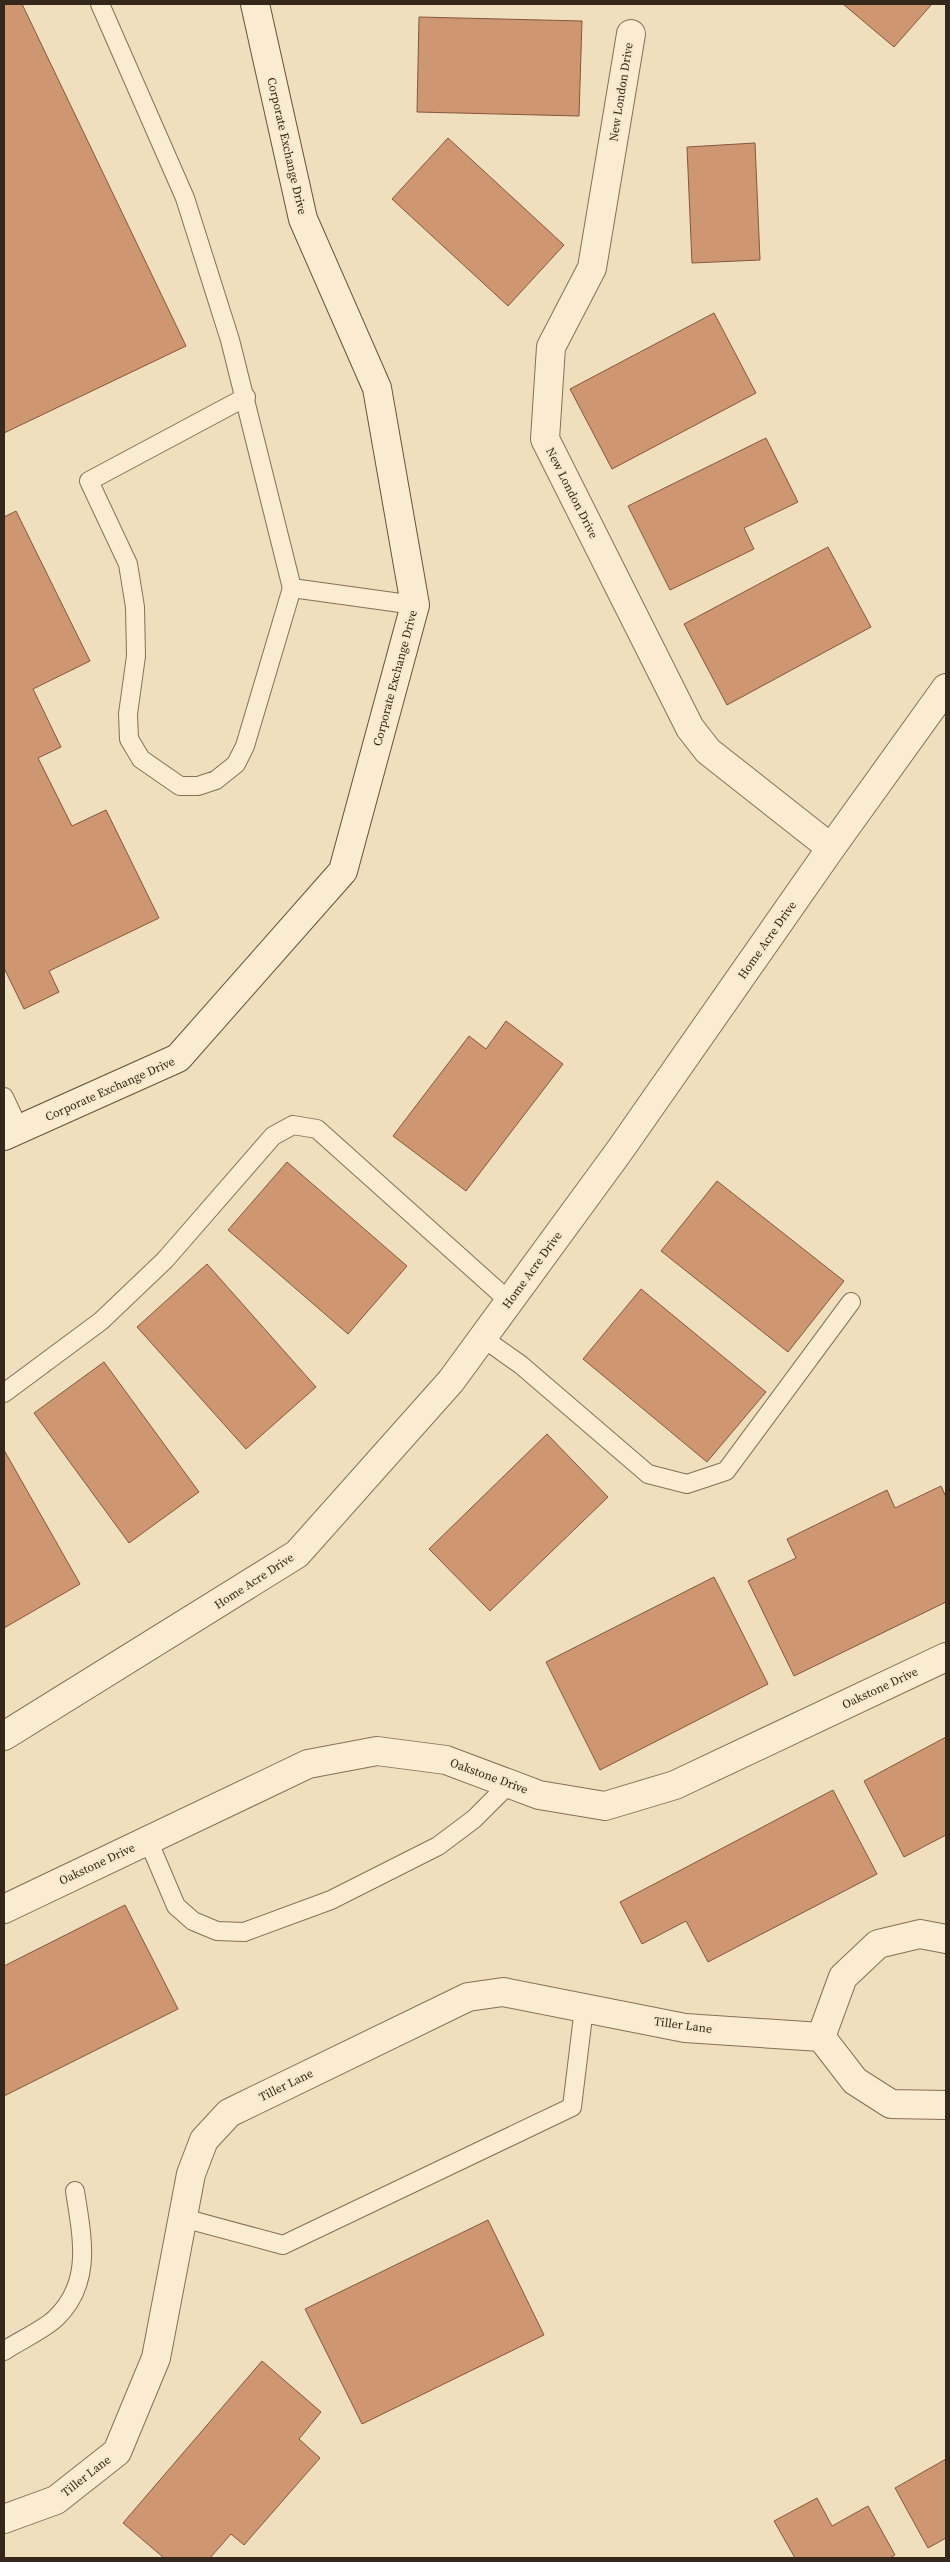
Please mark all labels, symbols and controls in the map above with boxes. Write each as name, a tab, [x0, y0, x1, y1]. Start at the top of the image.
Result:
street label: New London Drive	[605, 41, 637, 143]
street label: Corporate Exchange Drive	[263, 76, 311, 216]
street label: New London Drive	[542, 445, 602, 541]
street label: Corporate Exchange Drive	[369, 608, 421, 748]
street label: Home Acre Drive	[734, 898, 800, 982]
street label: Corporate Exchange Drive	[43, 1053, 177, 1125]
street label: Home Acre Drive	[499, 1228, 565, 1312]
street label: Home Acre Drive	[211, 1549, 297, 1613]
street label: Oakstone Drive	[840, 1663, 920, 1713]
street label: Oakstone Drive	[448, 1754, 530, 1798]
street label: Oakstone Drive	[57, 1839, 137, 1889]
street label: Tiller Lane	[653, 2013, 713, 2037]
street label: Tiller Lane	[256, 2065, 316, 2105]
street label: Tiller Lane	[58, 2452, 114, 2500]

